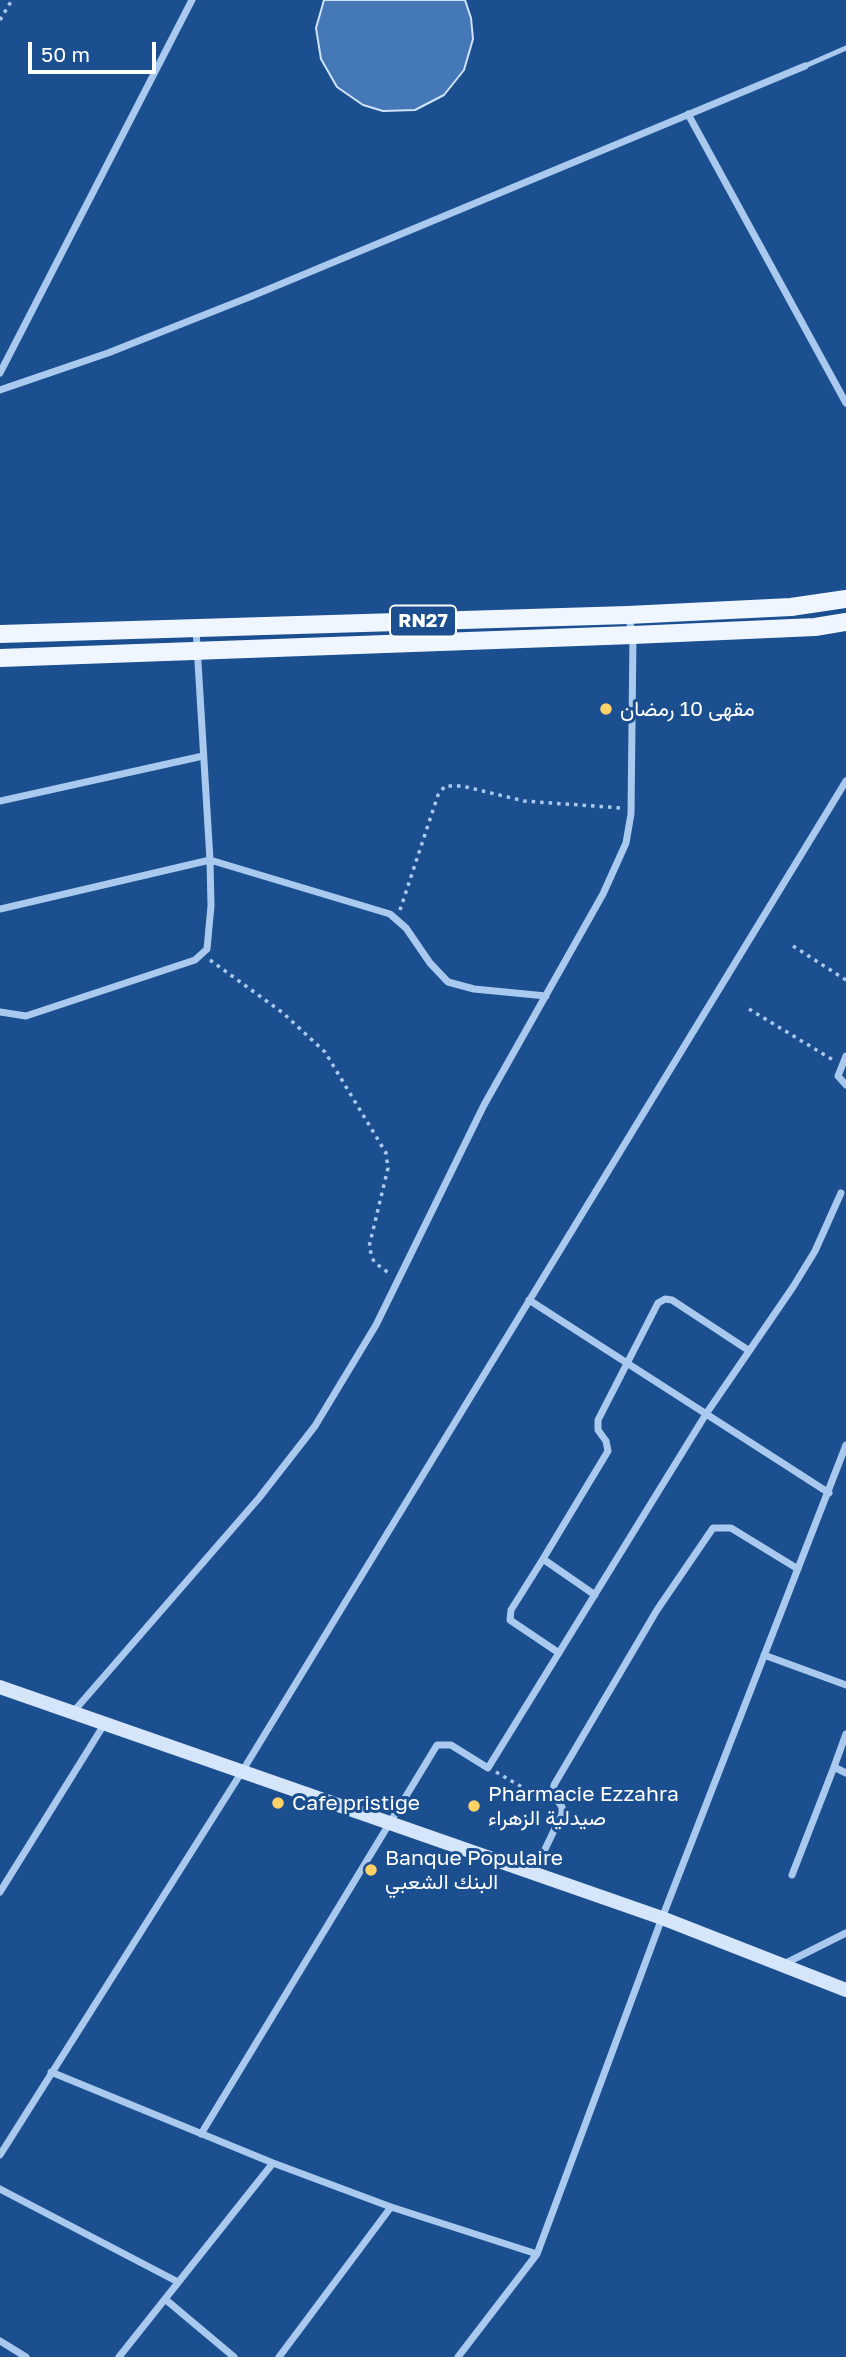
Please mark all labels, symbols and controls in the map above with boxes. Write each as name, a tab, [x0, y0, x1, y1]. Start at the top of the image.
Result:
scale bar	[32, 28, 159, 72]
text: 50 m	[41, 41, 90, 67]
road number: RN27	[390, 606, 456, 636]
place label: مقهى 10 رمضان	[620, 696, 755, 722]
marker: مقهى 10 رمضان	[598, 701, 614, 717]
place label: Pharmacie Ezzahra صيدلية الزهراء	[488, 1781, 679, 1831]
place label: Cafe pristige	[292, 1790, 420, 1816]
marker: Cafe pristige	[270, 1795, 286, 1811]
marker: Pharmacie Ezzahra صيدلية الزهراء	[466, 1798, 482, 1814]
place label: Banque Populaire البنك الشعبي	[385, 1845, 563, 1895]
marker: Banque Populaire البنك الشعبي	[363, 1862, 379, 1878]

